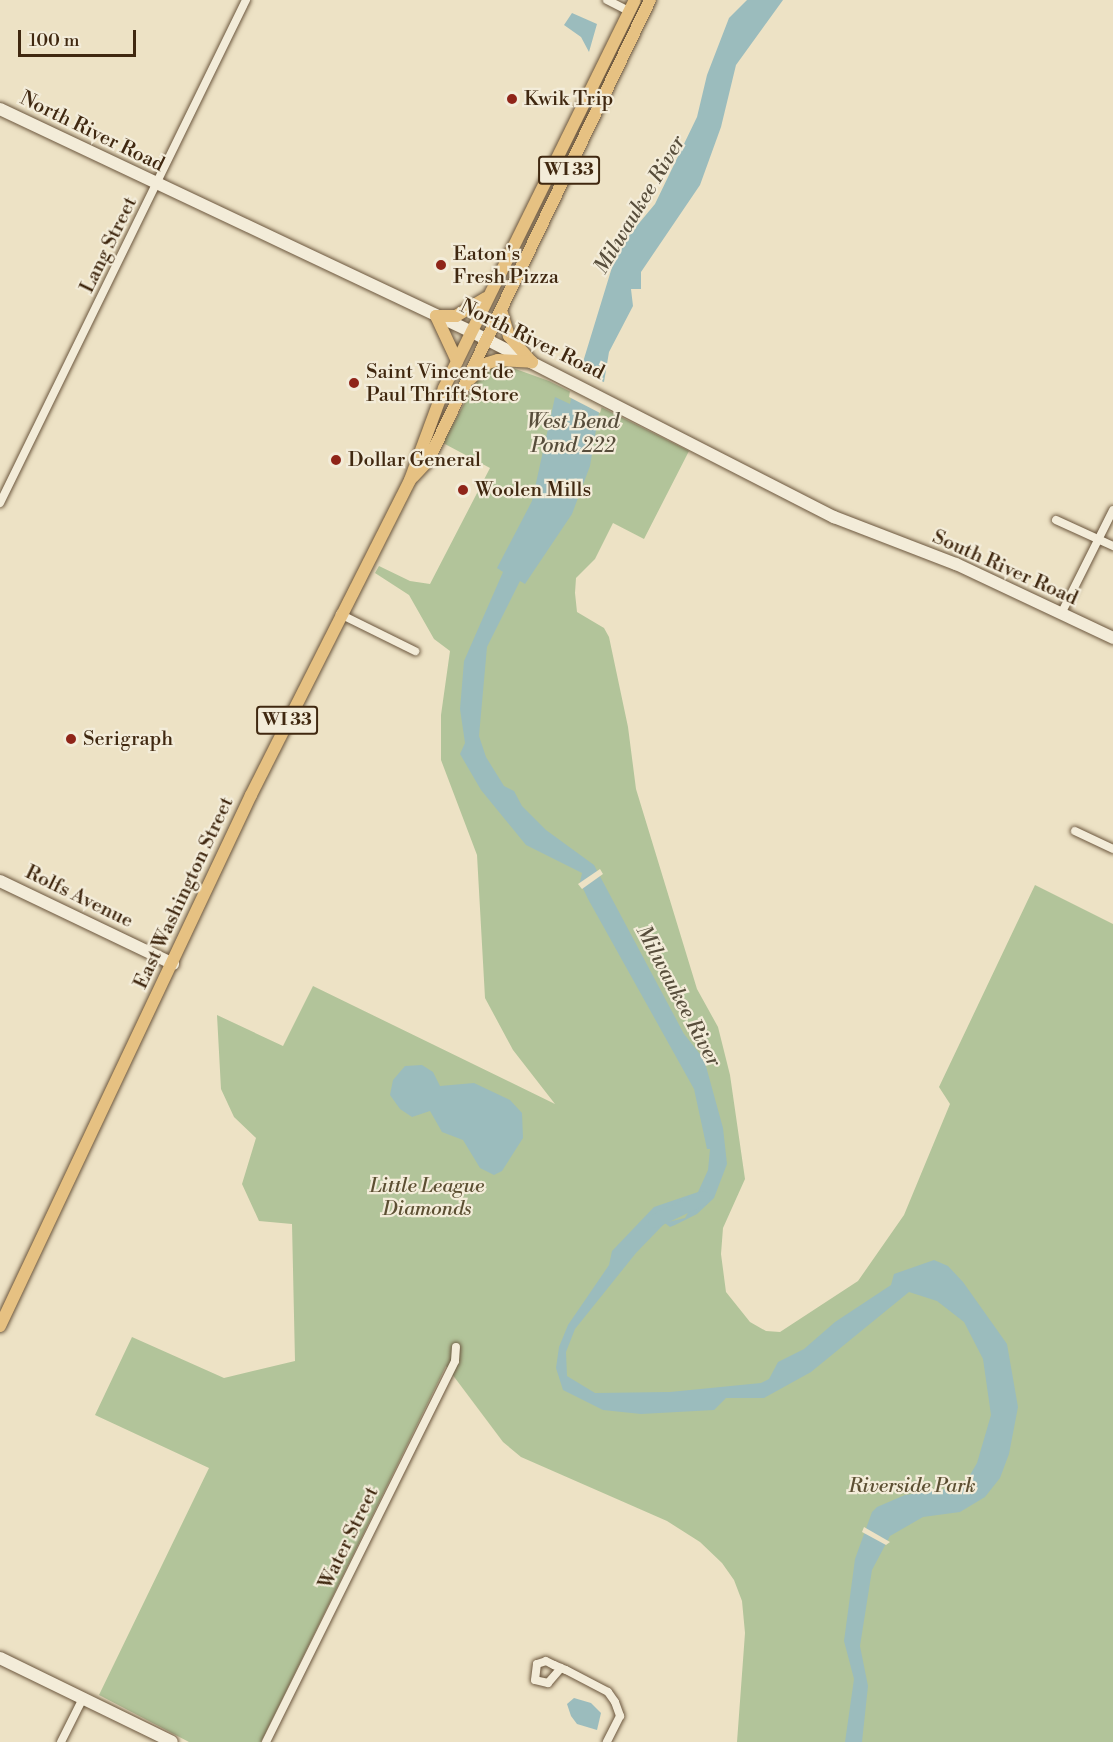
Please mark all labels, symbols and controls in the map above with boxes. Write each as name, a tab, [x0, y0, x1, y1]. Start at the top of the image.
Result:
scale bar	[21, 18, 140, 56]
text: 100 m	[29, 29, 80, 52]
street label: North River Road	[16, 87, 168, 177]
place label: Kwik Trip	[524, 87, 613, 111]
marker: Kwik Trip	[505, 92, 519, 106]
water label: Milwaukee River	[589, 131, 691, 279]
road number: WI 33	[538, 155, 600, 185]
street label: Lang Street	[75, 193, 143, 297]
place label: Eaton's Fresh Pizza	[453, 242, 559, 289]
marker: Eaton's Fresh Pizza	[434, 258, 448, 272]
street label: North River Road	[456, 295, 608, 385]
place label: Saint Vincent de Paul Thrift Store	[366, 360, 519, 407]
marker: Saint Vincent de Paul Thrift Store	[347, 376, 361, 390]
water label: West Bend Pond 222	[527, 409, 619, 459]
place label: Dollar General	[348, 448, 481, 472]
marker: Dollar General	[329, 453, 343, 467]
place label: Woolen Mills	[475, 478, 591, 502]
marker: Woolen Mills	[456, 483, 470, 497]
street label: South River Road	[929, 525, 1081, 611]
road number: WI 33	[256, 705, 318, 735]
place label: Serigraph	[83, 727, 173, 751]
marker: Serigraph	[64, 732, 78, 746]
street label: East Washington Street	[129, 793, 239, 993]
street label: Rolfs Avenue	[21, 861, 137, 933]
water label: Milwaukee River	[630, 921, 726, 1071]
park label: Little League Diamonds	[370, 1174, 484, 1221]
park label: Riverside Park	[848, 1474, 976, 1498]
street label: Water Street	[314, 1483, 384, 1593]

